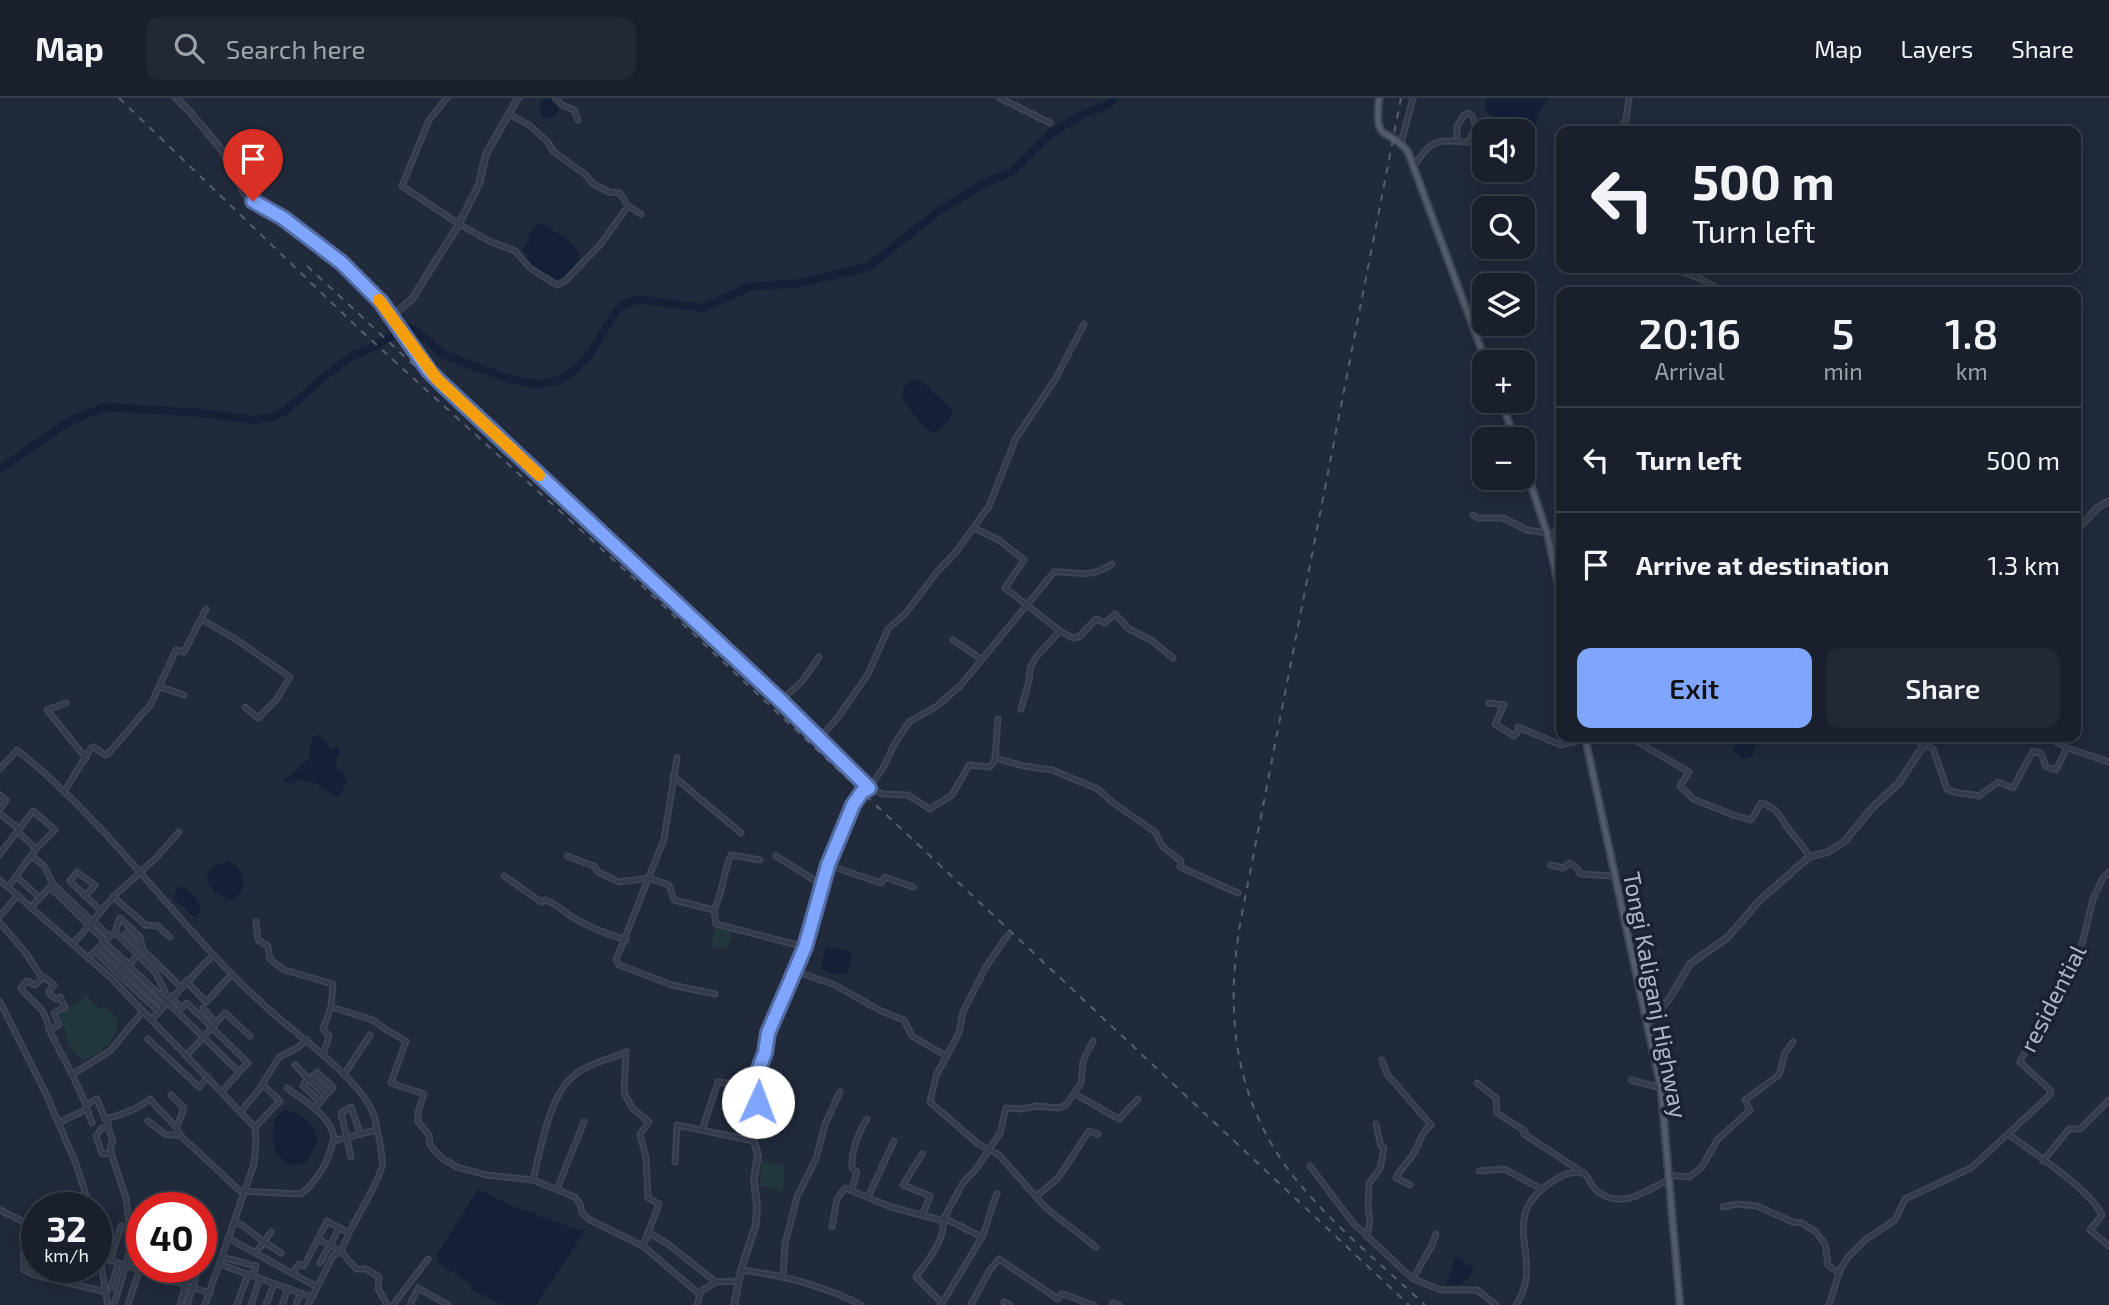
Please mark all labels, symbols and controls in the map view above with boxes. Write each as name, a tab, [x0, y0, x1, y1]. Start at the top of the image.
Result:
search box	[146, 17, 636, 80]
text: Map	[35, 28, 104, 68]
icon: search	[170, 29, 208, 67]
text: Search here	[226, 33, 365, 64]
text: Map	[1814, 34, 1862, 63]
text: Layers	[1900, 34, 1973, 63]
text: Share	[2011, 34, 2074, 63]
map controls	[1472, 119, 1535, 490]
button: sound	[1472, 119, 1535, 182]
pin	[223, 129, 283, 201]
icon: arrive	[234, 140, 272, 178]
text: 500 m	[1692, 151, 1835, 210]
icon: left	[1577, 154, 1668, 245]
button: search	[1472, 196, 1535, 259]
text: Turn left	[1692, 211, 1816, 249]
button: layers	[1472, 273, 1535, 336]
text: 20:16	[1638, 307, 1741, 357]
text: 5	[1832, 307, 1854, 357]
text: 1.8	[1945, 307, 1999, 357]
button: +	[1472, 350, 1535, 413]
text: Arrival	[1655, 357, 1725, 385]
text: min	[1823, 357, 1863, 385]
text: km	[1956, 357, 1988, 385]
button: −	[1472, 427, 1535, 490]
icon: left	[1577, 441, 1615, 479]
text: Turn left	[1636, 444, 1742, 475]
text: 500 m	[1986, 444, 2060, 475]
icon: arrive	[1577, 546, 1615, 584]
text: Arrive at destination	[1636, 549, 1889, 580]
text: 1.3 km	[1987, 549, 2060, 580]
button: Exit	[1577, 648, 1812, 728]
button: Share	[1826, 648, 2060, 728]
street label: Tongi Kaliganj Highway	[1618, 869, 1694, 1121]
street label: residential	[2013, 940, 2091, 1056]
position arrow	[721, 1065, 795, 1139]
speed limit sign: 40	[126, 1192, 217, 1283]
text: 32	[46, 1207, 87, 1249]
text: km/h	[44, 1244, 89, 1266]

